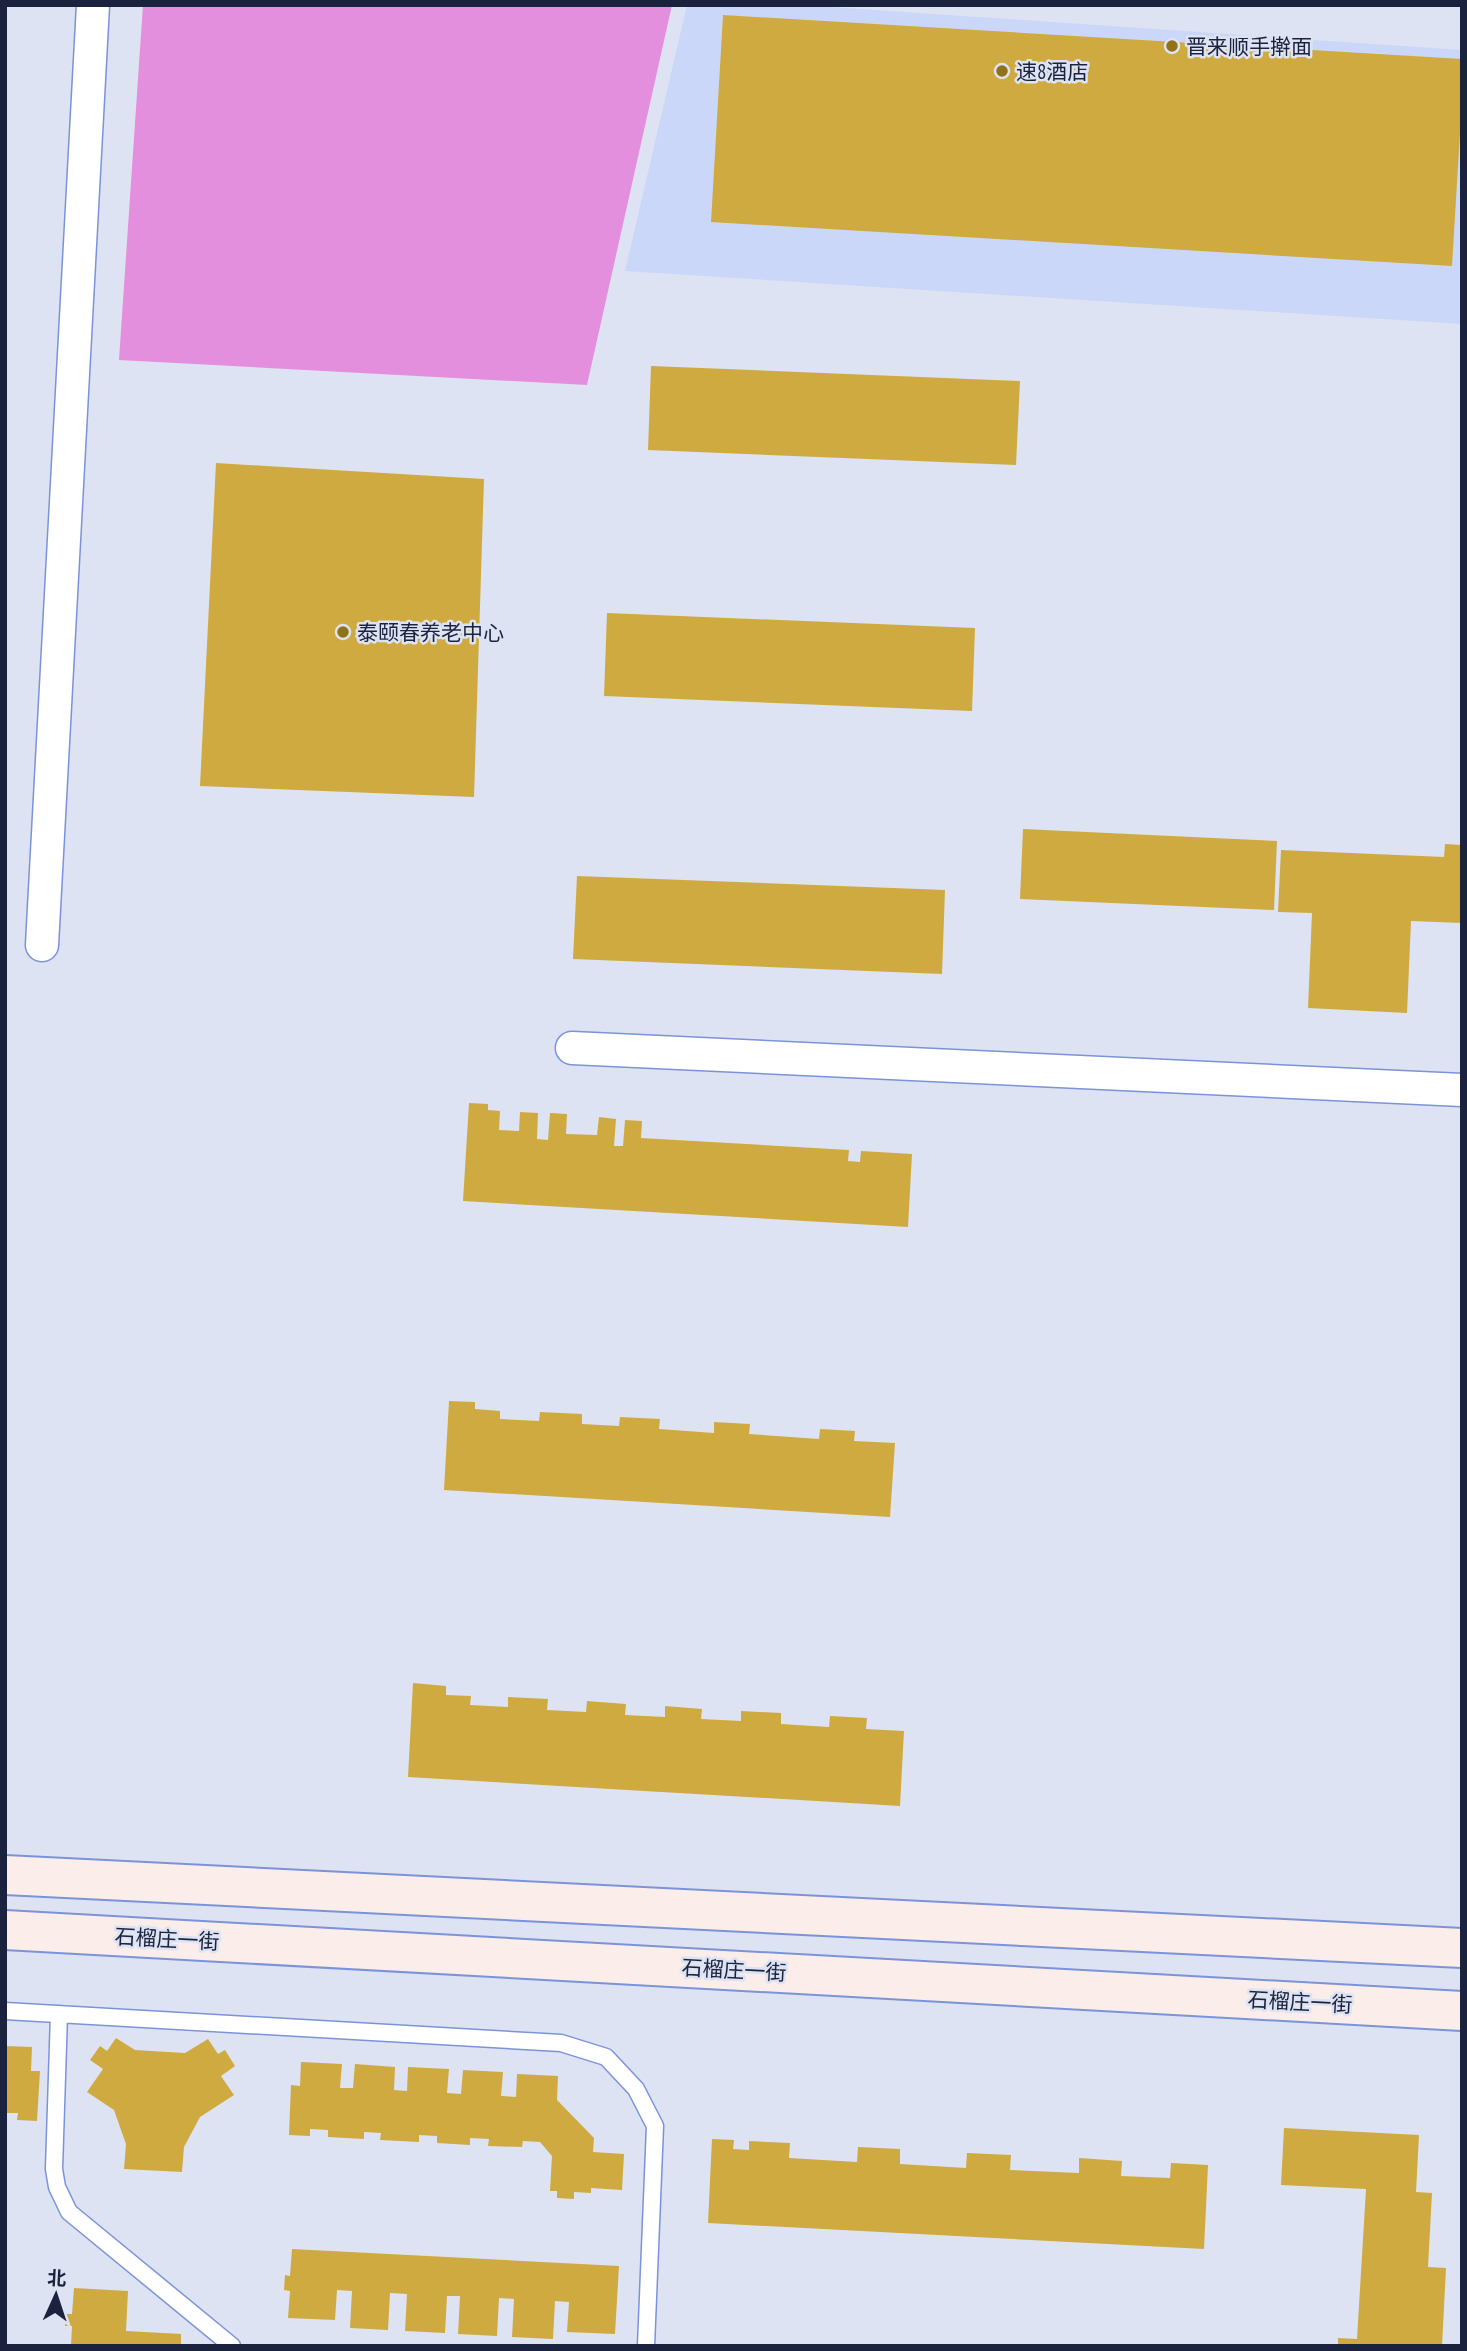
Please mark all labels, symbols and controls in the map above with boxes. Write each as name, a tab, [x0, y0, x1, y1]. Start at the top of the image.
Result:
place label: 晋来顺手擀面	[1186, 33, 1312, 60]
marker: 晋来顺手擀面	[1164, 38, 1180, 54]
place label: 速8酒店	[1016, 58, 1088, 85]
marker: 速8酒店	[994, 63, 1010, 79]
place label: 泰颐春养老中心	[357, 619, 504, 646]
marker: 泰颐春养老中心	[335, 624, 351, 640]
street label: 石榴庄一街	[114, 1923, 220, 1955]
street label: 石榴庄一街	[681, 1954, 787, 1986]
street label: 石榴庄一街	[1247, 1986, 1353, 2018]
north arrow	[21, 2260, 91, 2330]
text: 北	[47, 2266, 67, 2291]

